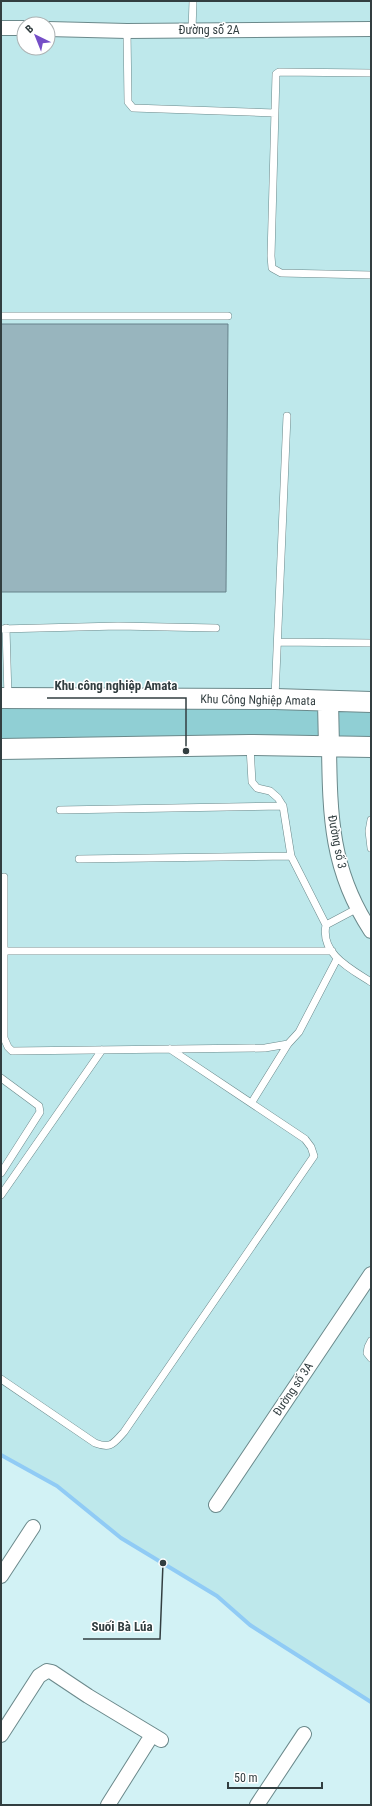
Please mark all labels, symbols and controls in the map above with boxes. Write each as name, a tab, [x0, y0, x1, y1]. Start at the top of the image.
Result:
north arrow	[16, 16, 56, 56]
text: B	[23, 22, 36, 36]
street label: Đường số 2A	[178, 23, 240, 37]
callout: Khu công nghiệp Amata	[47, 673, 186, 698]
text: Khu công nghiệp Amata	[55, 678, 177, 693]
street label: Khu Công Nghiệp Amata	[200, 692, 316, 708]
street label: Đường số 3	[325, 814, 349, 870]
street label: Đường số 3A	[270, 1360, 316, 1418]
callout: Suối Bà Lúa	[83, 1614, 160, 1639]
text: Suối Bà Lúa	[91, 1619, 153, 1634]
scale bar	[228, 1764, 322, 1790]
text: 50 m	[234, 1771, 258, 1785]

